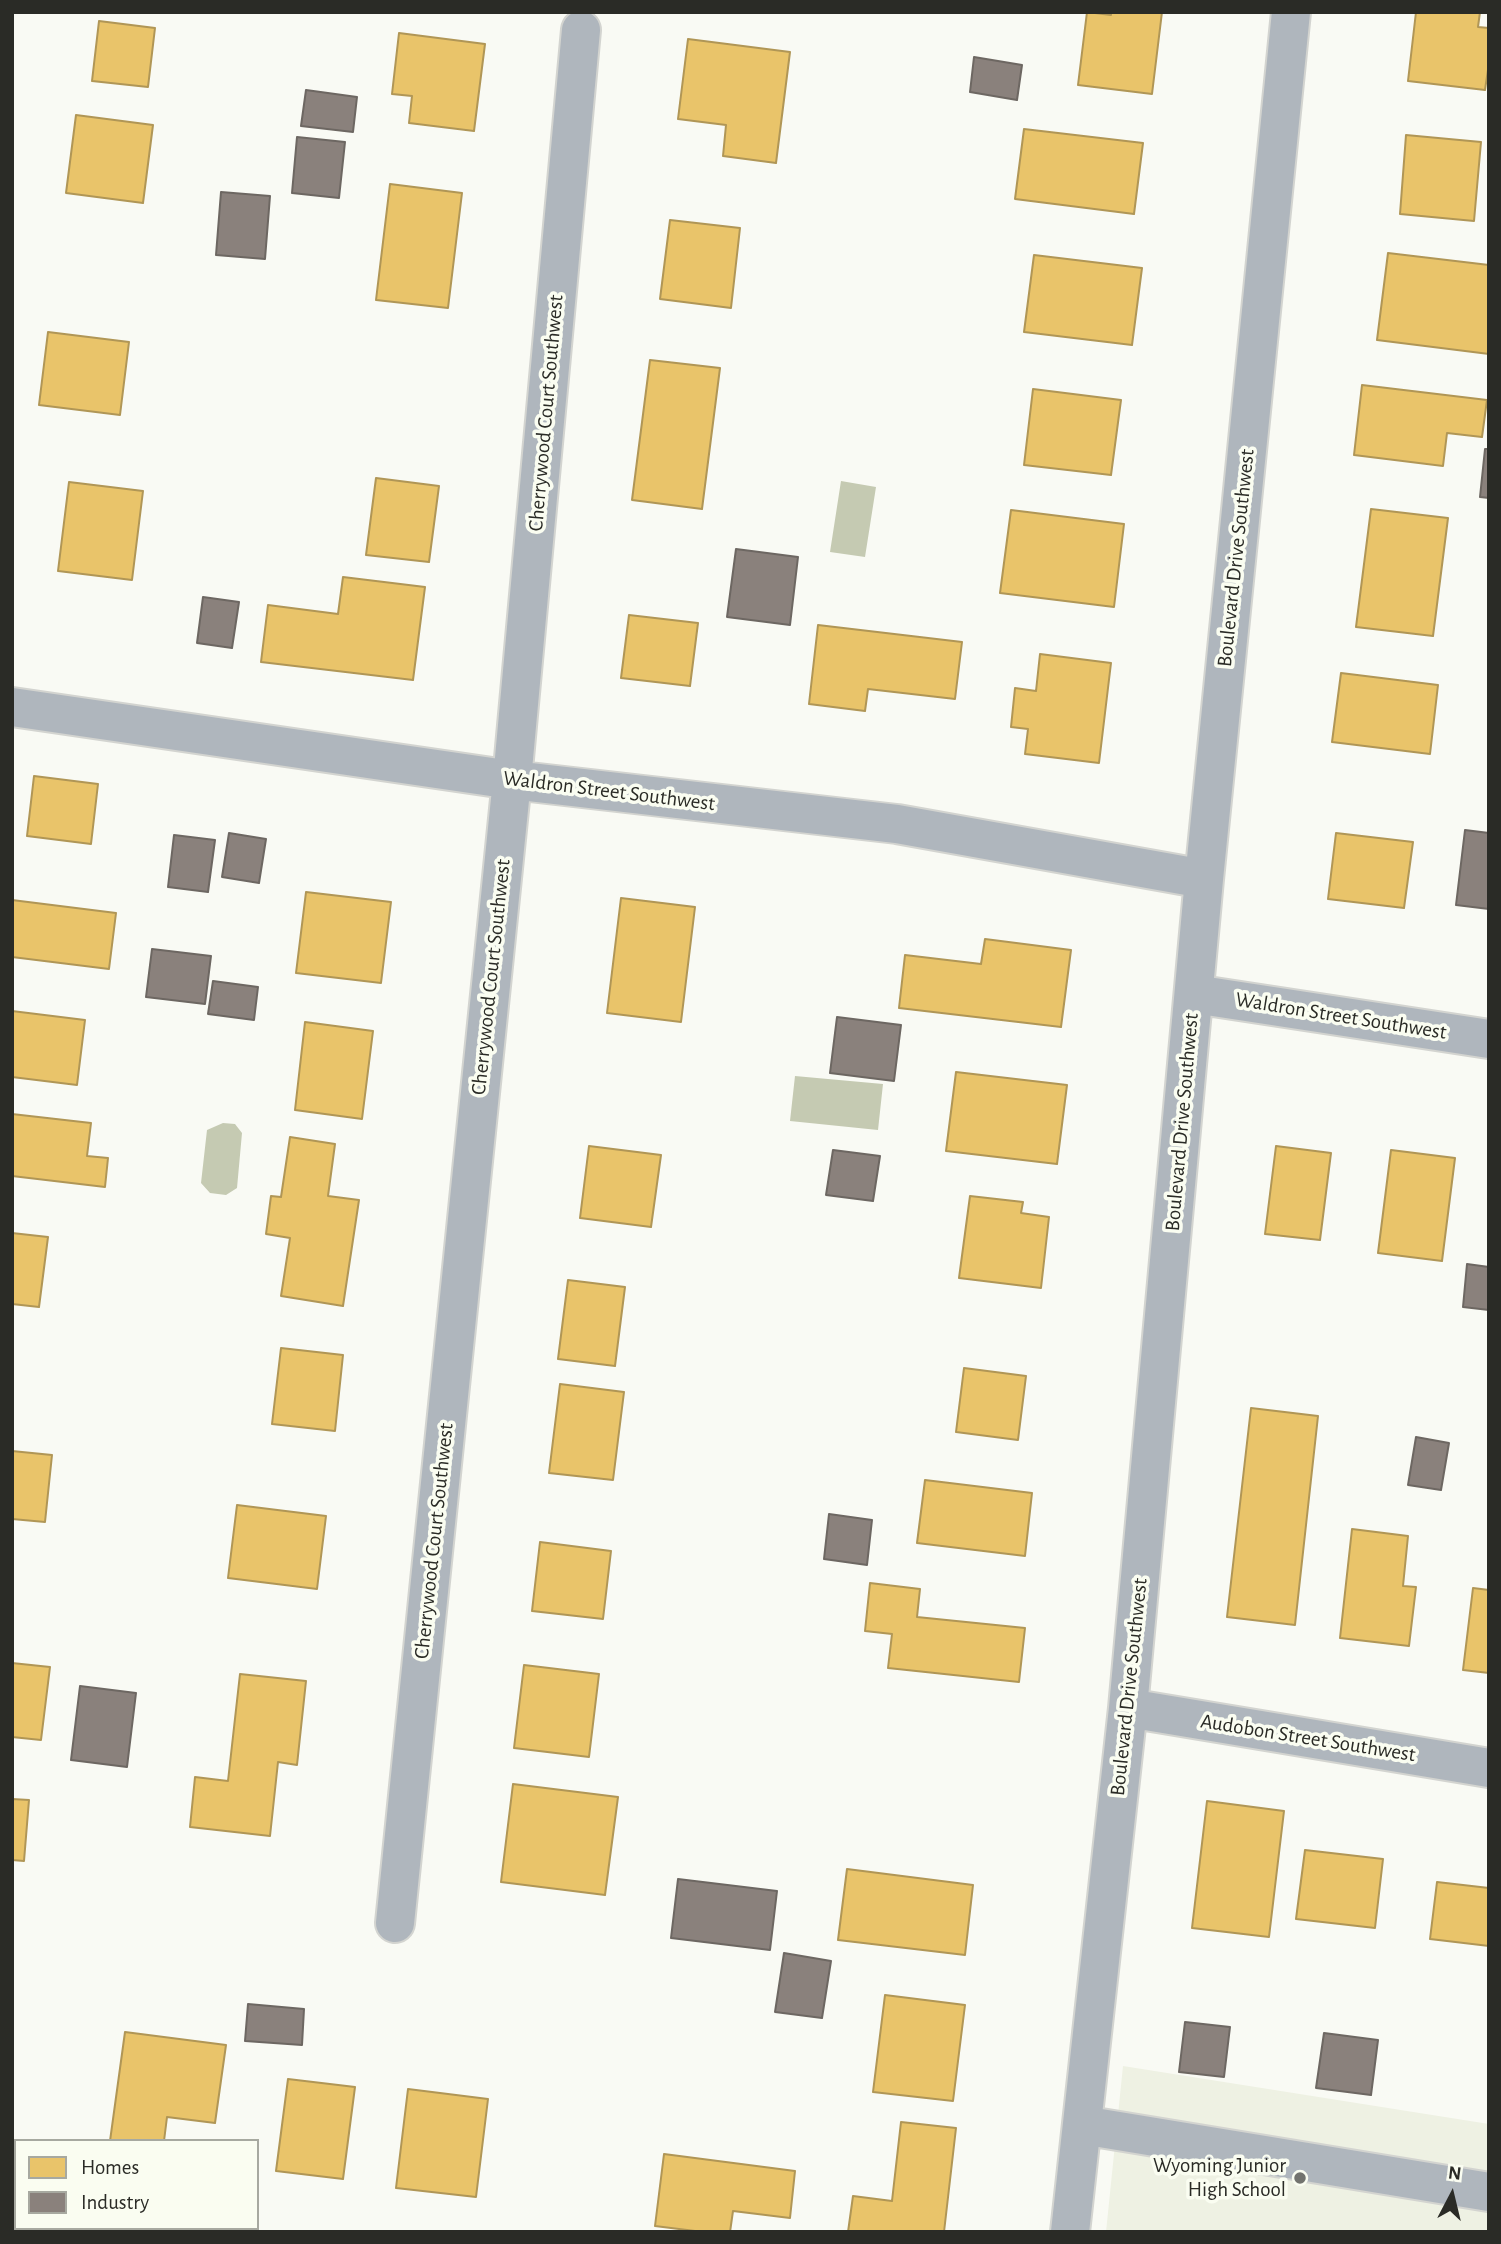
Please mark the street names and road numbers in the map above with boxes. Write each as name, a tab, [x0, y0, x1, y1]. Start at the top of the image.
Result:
street label: Cherrywood Court Southwest	[523, 294, 569, 532]
street label: Boulevard Drive Southwest	[1212, 448, 1260, 668]
street label: Waldron Street Southwest	[502, 766, 716, 816]
street label: Cherrywood Court Southwest	[466, 858, 516, 1096]
street label: Waldron Street Southwest	[1234, 987, 1448, 1045]
street label: Boulevard Drive Southwest	[1160, 1012, 1204, 1232]
street label: Cherrywood Court Southwest	[409, 1422, 459, 1660]
street label: Boulevard Drive Southwest	[1105, 1577, 1153, 1797]
street label: Audobon Street Southwest	[1199, 1709, 1417, 1767]

